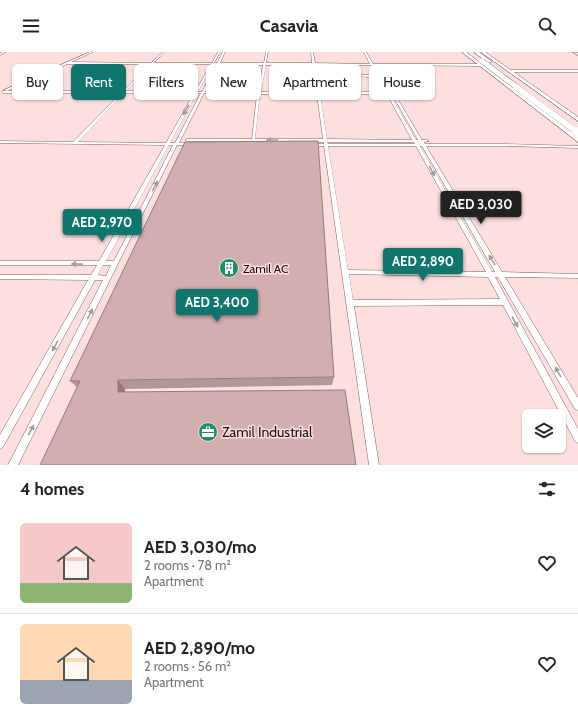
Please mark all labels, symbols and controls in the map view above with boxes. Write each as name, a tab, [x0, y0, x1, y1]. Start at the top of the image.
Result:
icon: menu	[20, 15, 42, 37]
text: Casavia	[260, 15, 318, 37]
icon: search	[536, 15, 558, 37]
chip: Buy	[12, 64, 63, 100]
chip: Rent	[71, 64, 126, 100]
chip: Filters	[134, 64, 198, 100]
chip: New	[206, 64, 261, 100]
chip: Apartment	[269, 64, 361, 100]
chip: House	[369, 64, 435, 100]
one-way arrow	[183, 104, 190, 116]
one-way arrow	[265, 137, 278, 143]
one-way arrow	[429, 165, 436, 177]
one-way arrow	[152, 180, 158, 192]
pin: AED 3,030	[435, 191, 527, 225]
text: AED 3,030	[449, 196, 513, 212]
pin: AED 2,970	[56, 209, 148, 243]
text: AED 2,970	[72, 214, 132, 230]
pin: AED 2,890	[377, 248, 469, 282]
text: AED 2,890	[392, 253, 454, 269]
one-way arrow	[488, 254, 495, 266]
building icon: Zamil AC	[218, 257, 240, 279]
one-way arrow	[70, 261, 83, 267]
place label: Zamil AC	[243, 261, 288, 276]
pin: AED 3,400	[171, 289, 263, 323]
text: AED 3,400	[185, 294, 249, 310]
one-way arrow	[87, 308, 93, 320]
one-way arrow	[511, 316, 518, 328]
one-way arrow	[51, 340, 58, 352]
one-way arrow	[555, 366, 562, 378]
map controls	[522, 409, 566, 453]
button: layers	[522, 409, 566, 453]
office icon: Zamil Industrial	[197, 421, 219, 443]
place label: Zamil Industrial	[222, 423, 313, 441]
one-way arrow	[28, 424, 34, 436]
icon: filters	[536, 478, 558, 500]
text: 4 homes	[20, 479, 84, 499]
text: AED 3,030/mo	[144, 537, 256, 557]
icon: home	[52, 539, 100, 587]
icon: heart	[536, 552, 558, 574]
text: 2 rooms · 78 m²	[144, 557, 231, 573]
text: Apartment	[144, 573, 204, 589]
text: AED 2,890/mo	[144, 638, 255, 658]
icon: home	[52, 640, 100, 688]
icon: heart	[536, 653, 558, 675]
text: 2 rooms · 56 m²	[144, 658, 231, 674]
text: Apartment	[144, 674, 204, 690]

